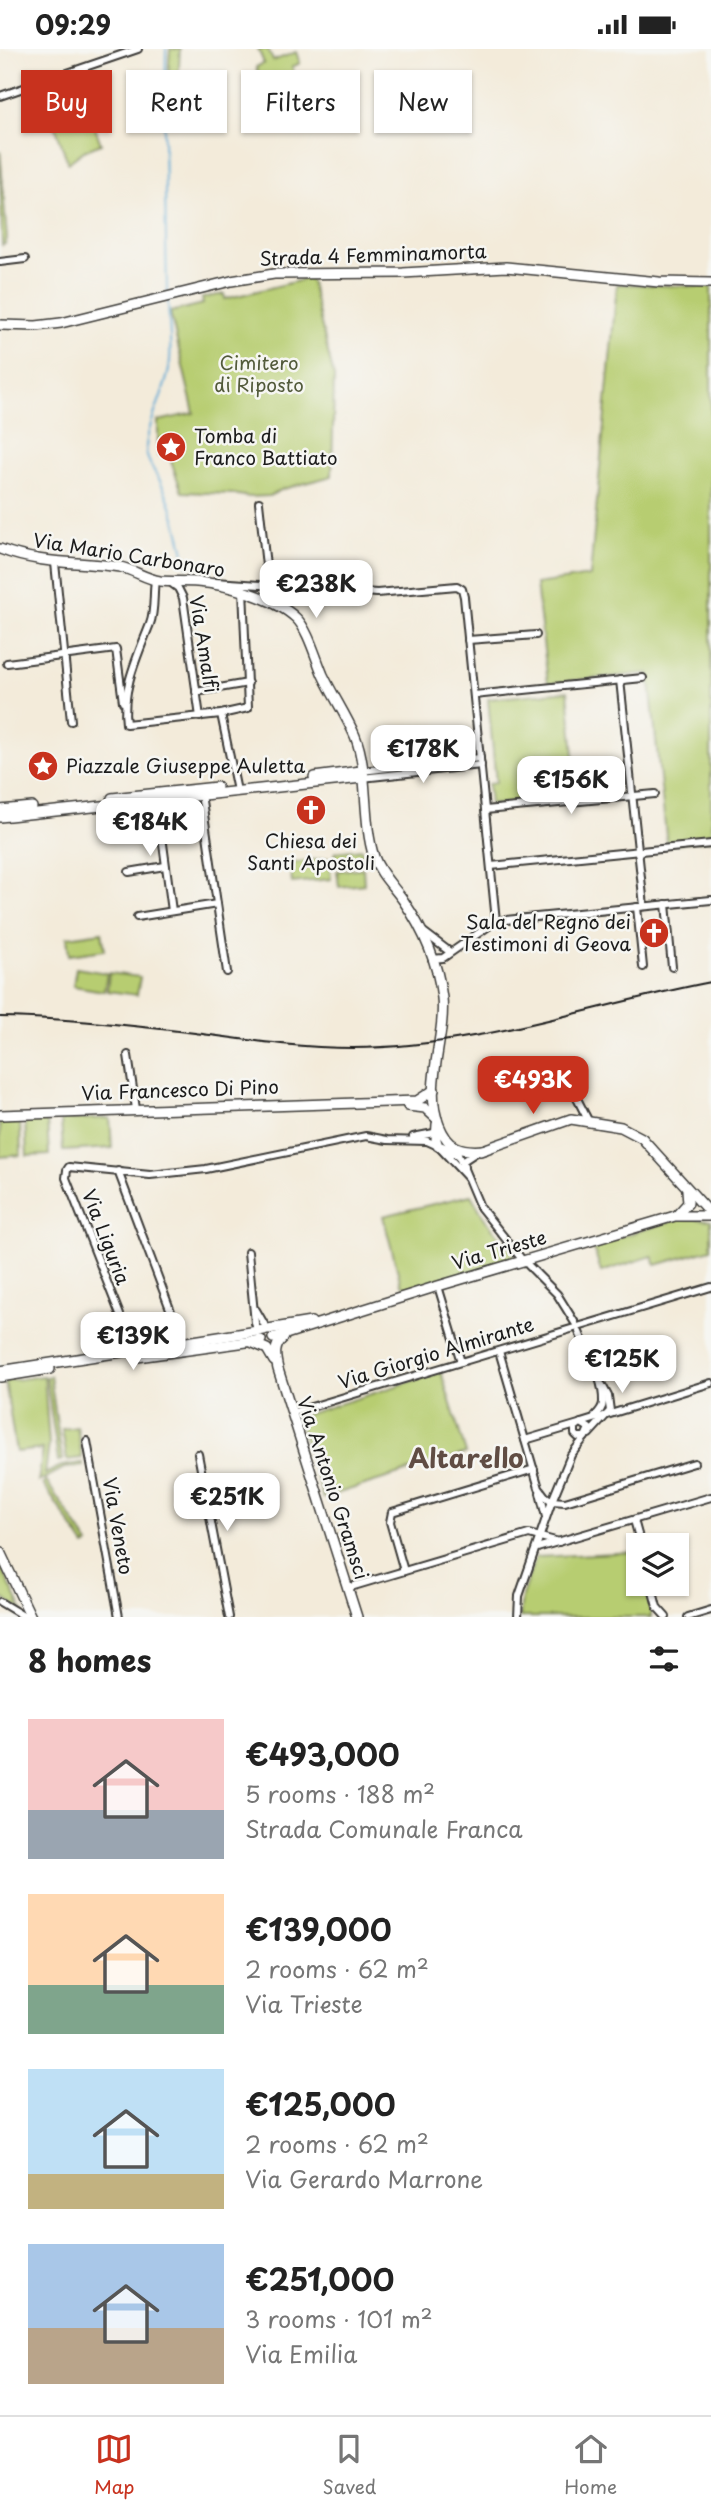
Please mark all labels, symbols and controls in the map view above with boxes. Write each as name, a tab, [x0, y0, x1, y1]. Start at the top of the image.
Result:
text: 09:29	[35, 5, 111, 44]
chip: Buy	[21, 70, 112, 133]
chip: Rent	[126, 70, 227, 133]
chip: Filters	[241, 70, 360, 133]
chip: New	[374, 70, 472, 133]
street label: Strada 4 Femminamorta	[259, 236, 487, 272]
park label: Cimitero di Riposto	[214, 348, 304, 398]
place label: Tomba di Franco Battiato	[194, 421, 338, 471]
place icon: Tomba di Franco Battiato	[154, 430, 188, 464]
street label: Via Mario Carbonaro	[31, 525, 227, 583]
pin: €238K	[267, 561, 365, 620]
text: €238K	[276, 565, 356, 600]
street label: Via Amalfi	[183, 593, 227, 695]
pin: €178K	[374, 725, 472, 785]
text: €178K	[387, 730, 459, 765]
place icon: Piazzale Giuseppe Auletta	[26, 749, 60, 783]
place label: Piazzale Giuseppe Auletta	[66, 751, 306, 779]
pin: €156K	[522, 757, 620, 816]
text: €156K	[533, 761, 609, 796]
church icon: Chiesa dei Santi Apostoli	[294, 793, 328, 827]
pin: €184K	[101, 799, 199, 858]
text: €184K	[112, 803, 188, 838]
place label: Chiesa dei Santi Apostoli	[247, 826, 375, 876]
place label: Sala del Regno dei Testimoni di Geova	[460, 907, 631, 957]
church icon: Sala del Regno dei Testimoni di Geova	[637, 916, 671, 950]
pin: €493K	[484, 1056, 582, 1116]
text: €493K	[494, 1061, 572, 1096]
street label: Via Francesco Di Pino	[81, 1072, 279, 1106]
street label: Via Liguria	[76, 1185, 138, 1289]
street label: Via Trieste	[448, 1222, 549, 1276]
street label: Via Giorgio Almirante	[334, 1309, 537, 1395]
pin: €139K	[84, 1313, 182, 1372]
text: €139K	[97, 1317, 170, 1352]
pin: €125K	[573, 1335, 671, 1395]
text: €125K	[584, 1340, 660, 1375]
street label: Via Antonio Gramsci	[291, 1392, 377, 1583]
district label: Altarello	[409, 1438, 524, 1477]
pin: €251K	[178, 1473, 276, 1533]
street label: Via Veneto	[97, 1475, 141, 1577]
text: €251K	[190, 1478, 264, 1513]
map controls	[626, 1533, 689, 1596]
button: layers	[626, 1533, 689, 1596]
text: 8 homes	[28, 1637, 151, 1682]
icon: filters	[645, 1640, 683, 1678]
text: €493,000	[245, 1731, 400, 1776]
icon: home	[84, 1747, 168, 1831]
text: 5 rooms · 188 m²	[245, 1776, 435, 1811]
text: Strada Comunale Franca	[245, 1811, 522, 1846]
text: €139,000	[245, 1906, 391, 1951]
icon: home	[84, 1922, 168, 2006]
text: 2 rooms · 62 m²	[245, 1951, 429, 1986]
text: Via Trieste	[245, 1986, 363, 2021]
text: €125,000	[245, 2081, 396, 2126]
icon: home	[84, 2097, 168, 2181]
text: 2 rooms · 62 m²	[245, 2126, 429, 2161]
text: Via Gerardo Marrone	[245, 2161, 483, 2196]
text: €251,000	[245, 2256, 394, 2301]
icon: home	[84, 2272, 168, 2356]
text: 3 rooms · 101 m²	[245, 2301, 433, 2336]
text: Via Emilia	[245, 2336, 357, 2371]
tab: Map	[94, 2430, 135, 2500]
tab: Saved	[322, 2430, 376, 2500]
tab: Home	[564, 2430, 617, 2500]

